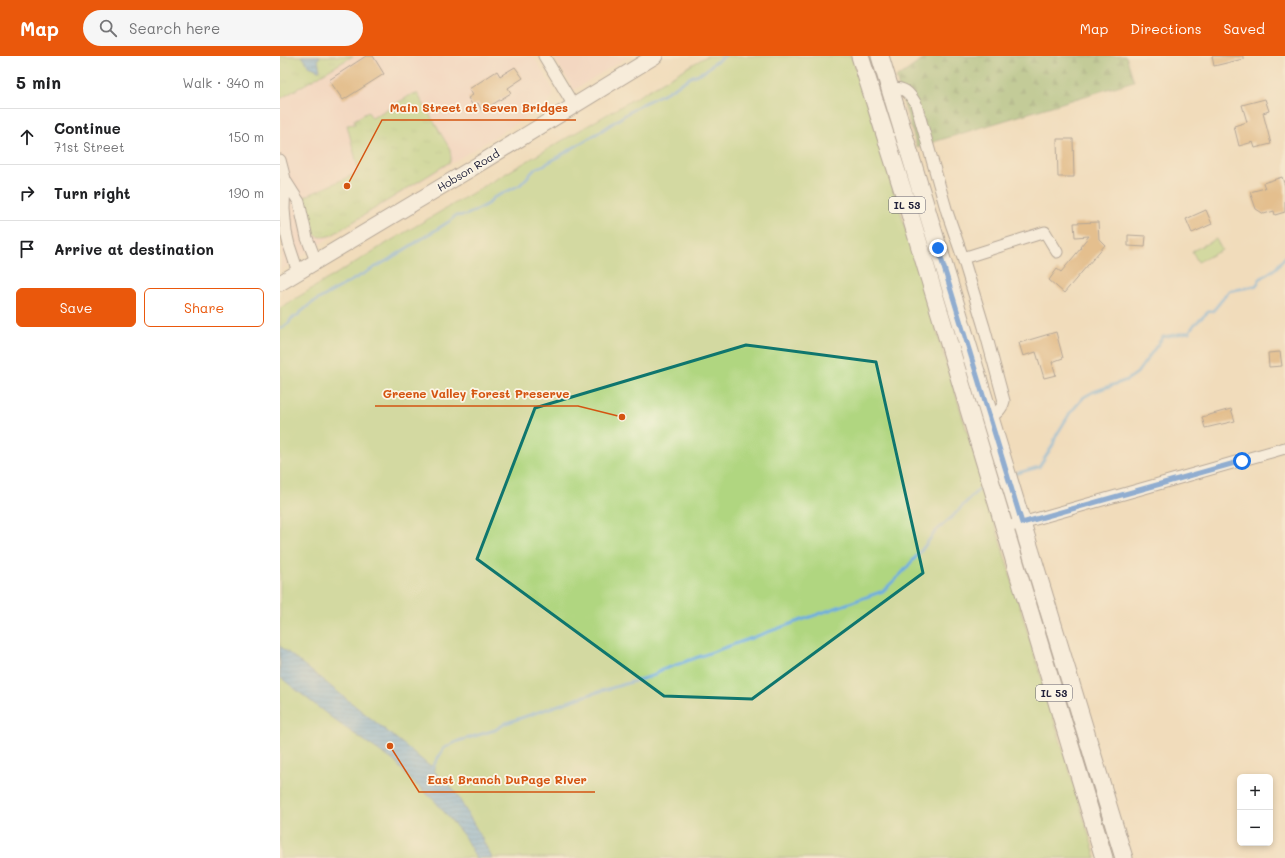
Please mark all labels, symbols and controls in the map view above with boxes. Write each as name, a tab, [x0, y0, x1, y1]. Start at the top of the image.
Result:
search box	[83, 10, 363, 46]
text: Map	[20, 16, 59, 41]
icon: search	[97, 17, 119, 39]
text: Search here	[129, 18, 220, 38]
text: Map	[1080, 19, 1108, 38]
text: Directions	[1130, 19, 1201, 38]
text: Saved	[1223, 19, 1265, 38]
text: 5 min	[16, 71, 61, 93]
text: Walk · 340 m	[183, 74, 264, 91]
callout: Main Street at Seven Bridges	[382, 96, 576, 120]
text: Main Street at Seven Bridges	[390, 99, 568, 115]
text: Continue	[54, 118, 121, 138]
icon: ahead	[16, 126, 38, 148]
text: 150 m	[228, 128, 264, 145]
text: 71st Street	[54, 138, 125, 155]
street label: Hobson Road	[434, 145, 502, 195]
icon: right	[16, 182, 38, 204]
text: Turn right	[54, 183, 131, 203]
text: 190 m	[228, 184, 264, 201]
road number: IL 53	[889, 197, 925, 213]
icon: arrive	[16, 238, 38, 260]
text: Arrive at destination	[54, 239, 214, 259]
route end	[929, 239, 947, 257]
button: Save	[16, 288, 136, 327]
button: Share	[144, 288, 264, 327]
callout: Greene Valley Forest Preserve	[375, 382, 578, 406]
text: Greene Valley Forest Preserve	[383, 385, 569, 401]
route start	[1233, 452, 1251, 470]
road number: IL 53	[1036, 685, 1072, 701]
callout: East Branch DuPage River	[419, 768, 595, 792]
text: East Branch DuPage River	[427, 771, 587, 787]
map controls	[1237, 774, 1273, 846]
button: +	[1237, 774, 1273, 810]
button: −	[1237, 810, 1273, 846]

